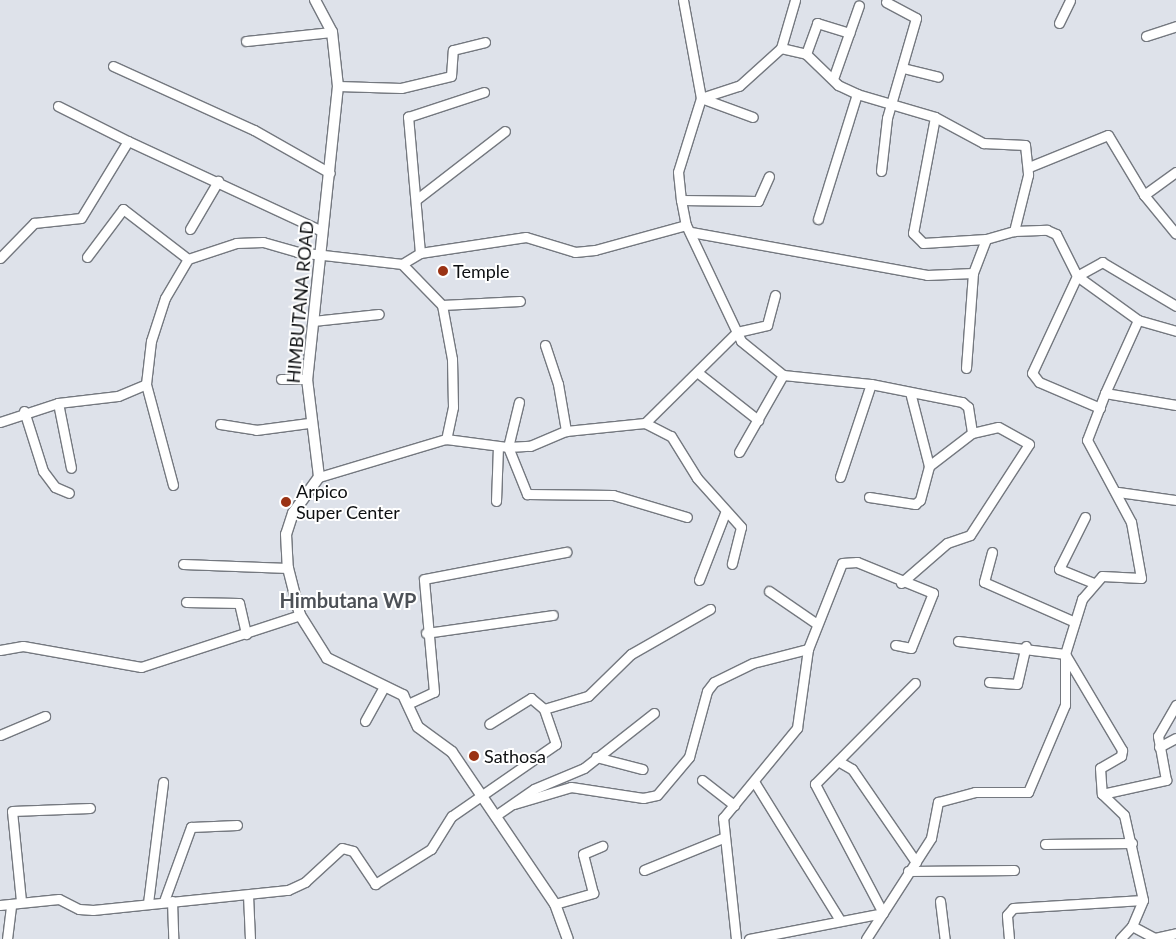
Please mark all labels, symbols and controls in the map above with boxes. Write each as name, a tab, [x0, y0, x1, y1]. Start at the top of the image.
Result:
street label: HIMBUTANA ROAD	[282, 220, 318, 384]
place label: Temple	[453, 260, 510, 282]
marker: Temple	[437, 265, 449, 277]
place label: Arpico Super Center	[296, 481, 400, 524]
marker: Arpico Super Center	[280, 496, 292, 508]
district label: Himbutana WP	[279, 588, 417, 612]
place label: Sathosa	[484, 745, 546, 767]
marker: Sathosa	[468, 750, 480, 762]

